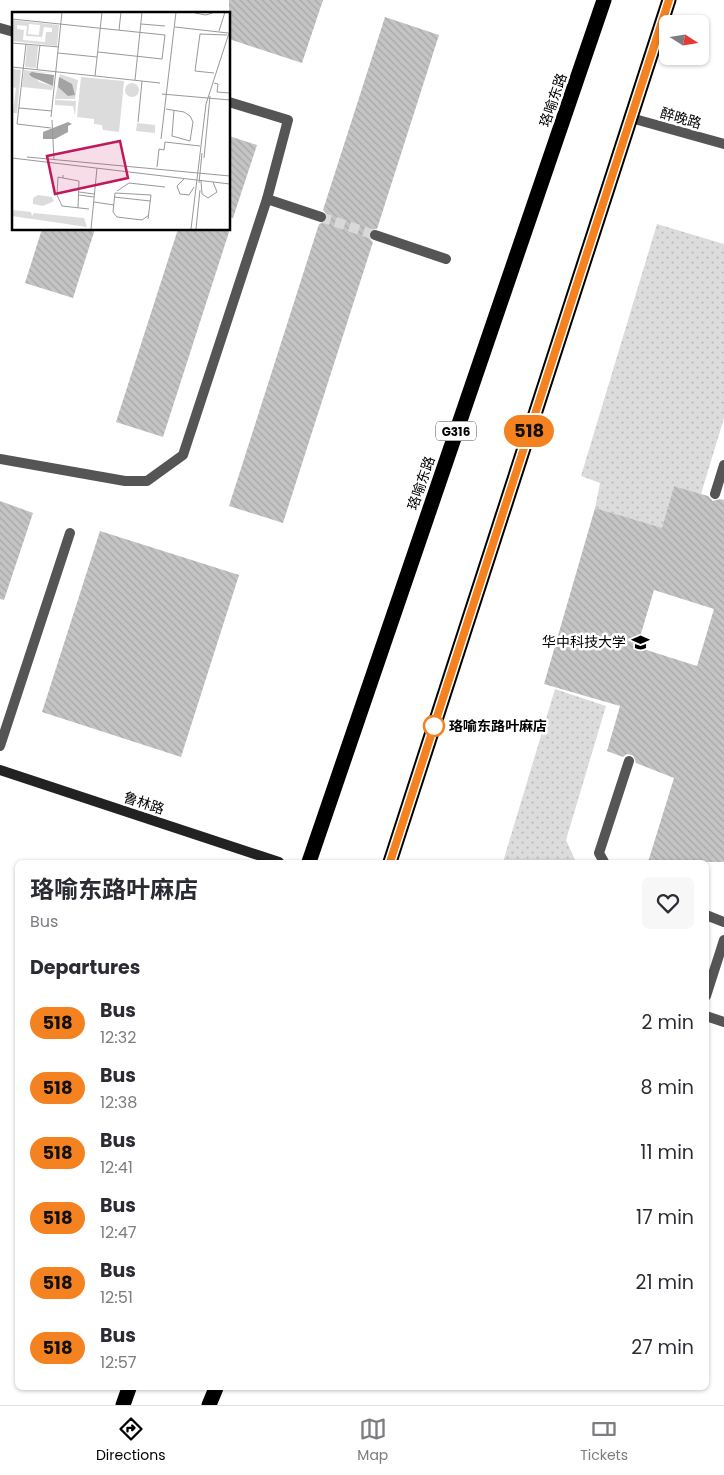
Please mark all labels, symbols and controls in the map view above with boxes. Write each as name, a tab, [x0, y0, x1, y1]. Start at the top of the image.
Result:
inset map	[12, 12, 230, 230]
north arrow	[659, 15, 709, 65]
map controls	[659, 15, 709, 65]
street label: 珞喻东路	[534, 70, 572, 130]
street label: 醉晚路	[658, 103, 704, 133]
line badge: 518	[500, 415, 558, 447]
text: 518	[514, 418, 544, 443]
road number: G316	[436, 422, 476, 441]
street label: 珞喻东路	[402, 453, 440, 513]
place label: 华中科技大学	[542, 632, 626, 652]
school or university icon: 华中科技大学	[630, 632, 650, 652]
marker: 珞喻东路叶麻店	[423, 715, 445, 737]
place label: 珞喻东路叶麻店	[449, 716, 547, 736]
street label: 鲁林路	[121, 787, 167, 819]
text: 珞喻东路叶麻店	[30, 873, 198, 906]
button: heart	[642, 877, 694, 929]
text: Bus	[30, 910, 58, 933]
text: Departures	[30, 954, 140, 981]
text: Bus	[100, 997, 136, 1024]
text: 2 min	[642, 1009, 694, 1036]
text: 518	[42, 1010, 73, 1035]
text: 12:32	[100, 1026, 136, 1049]
text: Bus	[100, 1062, 136, 1089]
text: 8 min	[641, 1074, 694, 1101]
text: 518	[42, 1075, 73, 1100]
text: 12:38	[100, 1091, 137, 1114]
text: Bus	[100, 1127, 136, 1154]
text: 11 min	[640, 1139, 694, 1166]
text: 518	[42, 1140, 73, 1165]
text: 12:41	[100, 1156, 133, 1179]
text: Bus	[100, 1192, 136, 1219]
text: 17 min	[636, 1204, 694, 1231]
text: 518	[42, 1205, 73, 1230]
text: 12:47	[100, 1221, 137, 1244]
text: Bus	[100, 1257, 136, 1284]
text: 21 min	[636, 1269, 694, 1296]
text: 518	[42, 1270, 73, 1295]
text: 12:51	[100, 1286, 133, 1309]
text: Bus	[100, 1322, 136, 1349]
text: 27 min	[631, 1334, 694, 1361]
text: 518	[42, 1335, 73, 1360]
text: 12:57	[100, 1351, 137, 1374]
tab: Directions	[96, 1415, 165, 1466]
tab: Map	[357, 1415, 388, 1466]
tab: Tickets	[580, 1415, 628, 1466]

